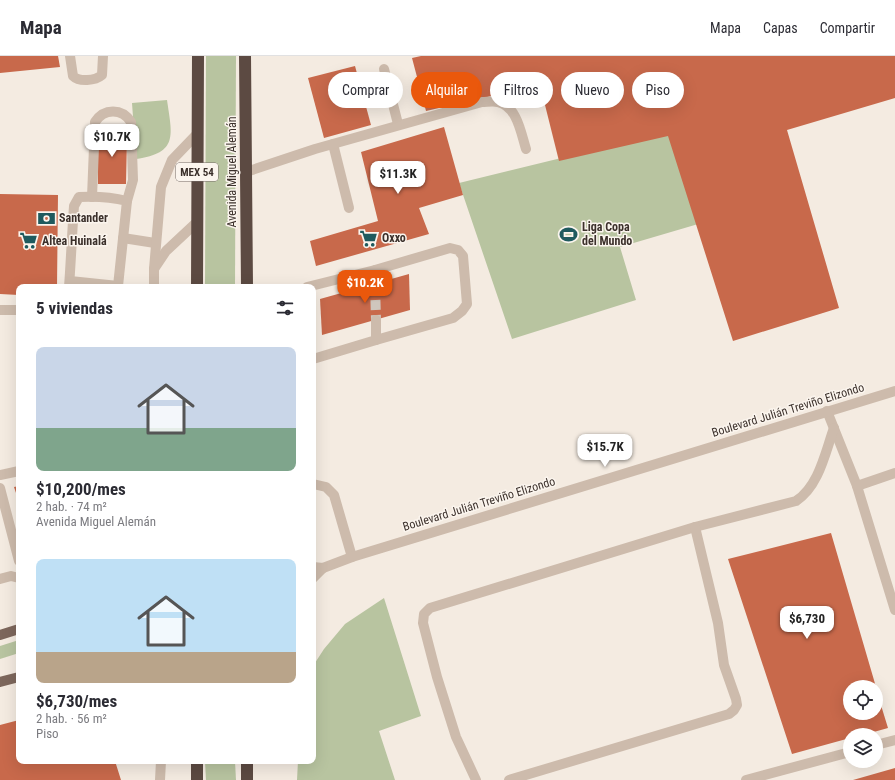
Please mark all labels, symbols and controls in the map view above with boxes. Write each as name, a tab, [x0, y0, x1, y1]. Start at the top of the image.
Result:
text: Mapa	[20, 16, 62, 39]
text: Mapa	[710, 20, 741, 36]
text: Capas	[763, 20, 798, 36]
text: Compartir	[820, 20, 875, 36]
chip: Comprar	[328, 72, 403, 108]
chip: Alquilar	[411, 72, 482, 108]
chip: Filtros	[490, 72, 553, 108]
chip: Nuevo	[561, 72, 624, 108]
chip: Piso	[632, 72, 684, 108]
street label: Avenida Miguel Alemán	[225, 116, 239, 227]
pin: $10.7K	[79, 124, 145, 158]
text: $10.7K	[93, 129, 131, 144]
pin: $11.3K	[365, 161, 431, 195]
road number: MEX 54	[176, 163, 218, 181]
text: $11.3K	[379, 166, 417, 181]
bank icon: Santander	[36, 208, 56, 228]
place label: Santander	[59, 211, 108, 225]
place label: Liga Copa del Mundo	[582, 220, 632, 248]
sports icon: Liga Copa del Mundo	[559, 224, 579, 244]
supermarket icon: Oxxo	[359, 228, 379, 248]
supermarket icon: Altea Huinalá	[19, 231, 39, 251]
place label: Oxxo	[382, 231, 406, 245]
place label: Altea Huinalá	[42, 234, 107, 248]
pin: $10.2K	[332, 270, 398, 304]
text: $10.2K	[346, 275, 384, 290]
icon: filters	[274, 297, 296, 319]
text: 5 viviendas	[36, 298, 113, 318]
icon: home	[130, 373, 202, 445]
street label: Boulevard Julián Treviño Elizondo	[710, 380, 866, 440]
pin: $15.7K	[572, 434, 638, 468]
text: $15.7K	[586, 439, 624, 454]
street label: Boulevard Julián Treviño Elizondo	[401, 474, 557, 534]
text: $10,200/mes	[36, 479, 126, 499]
text: 2 hab. · 74 m²	[36, 499, 107, 514]
text: Avenida Miguel Alemán	[36, 514, 156, 529]
icon: home	[130, 585, 202, 657]
pin: $6,730	[774, 606, 840, 640]
text: $6,730	[789, 611, 825, 626]
map controls	[843, 680, 883, 768]
button: locate	[843, 680, 883, 720]
text: $6,730/mes	[36, 691, 117, 711]
text: 2 hab. · 56 m²	[36, 711, 107, 726]
text: Piso	[36, 726, 59, 741]
button: layers	[843, 728, 883, 768]

